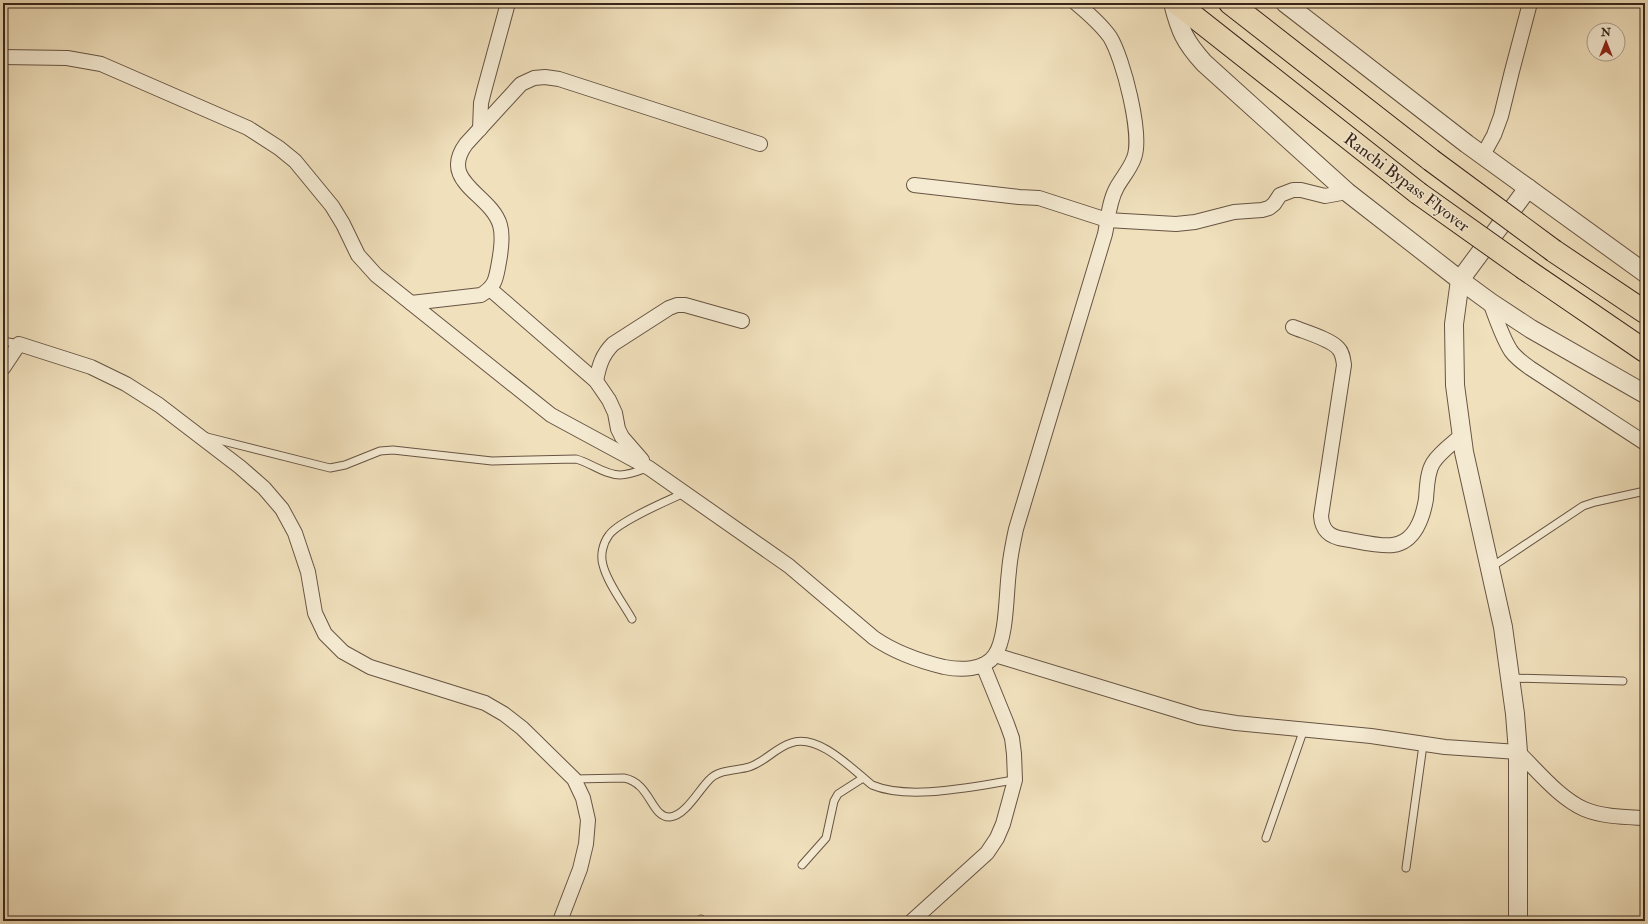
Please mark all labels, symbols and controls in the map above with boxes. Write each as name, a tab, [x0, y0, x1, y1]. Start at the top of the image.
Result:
north arrow	[1586, 22, 1626, 62]
text: N	[1600, 26, 1612, 39]
street label: Ranchi Bypass Flyover	[1339, 128, 1474, 238]

